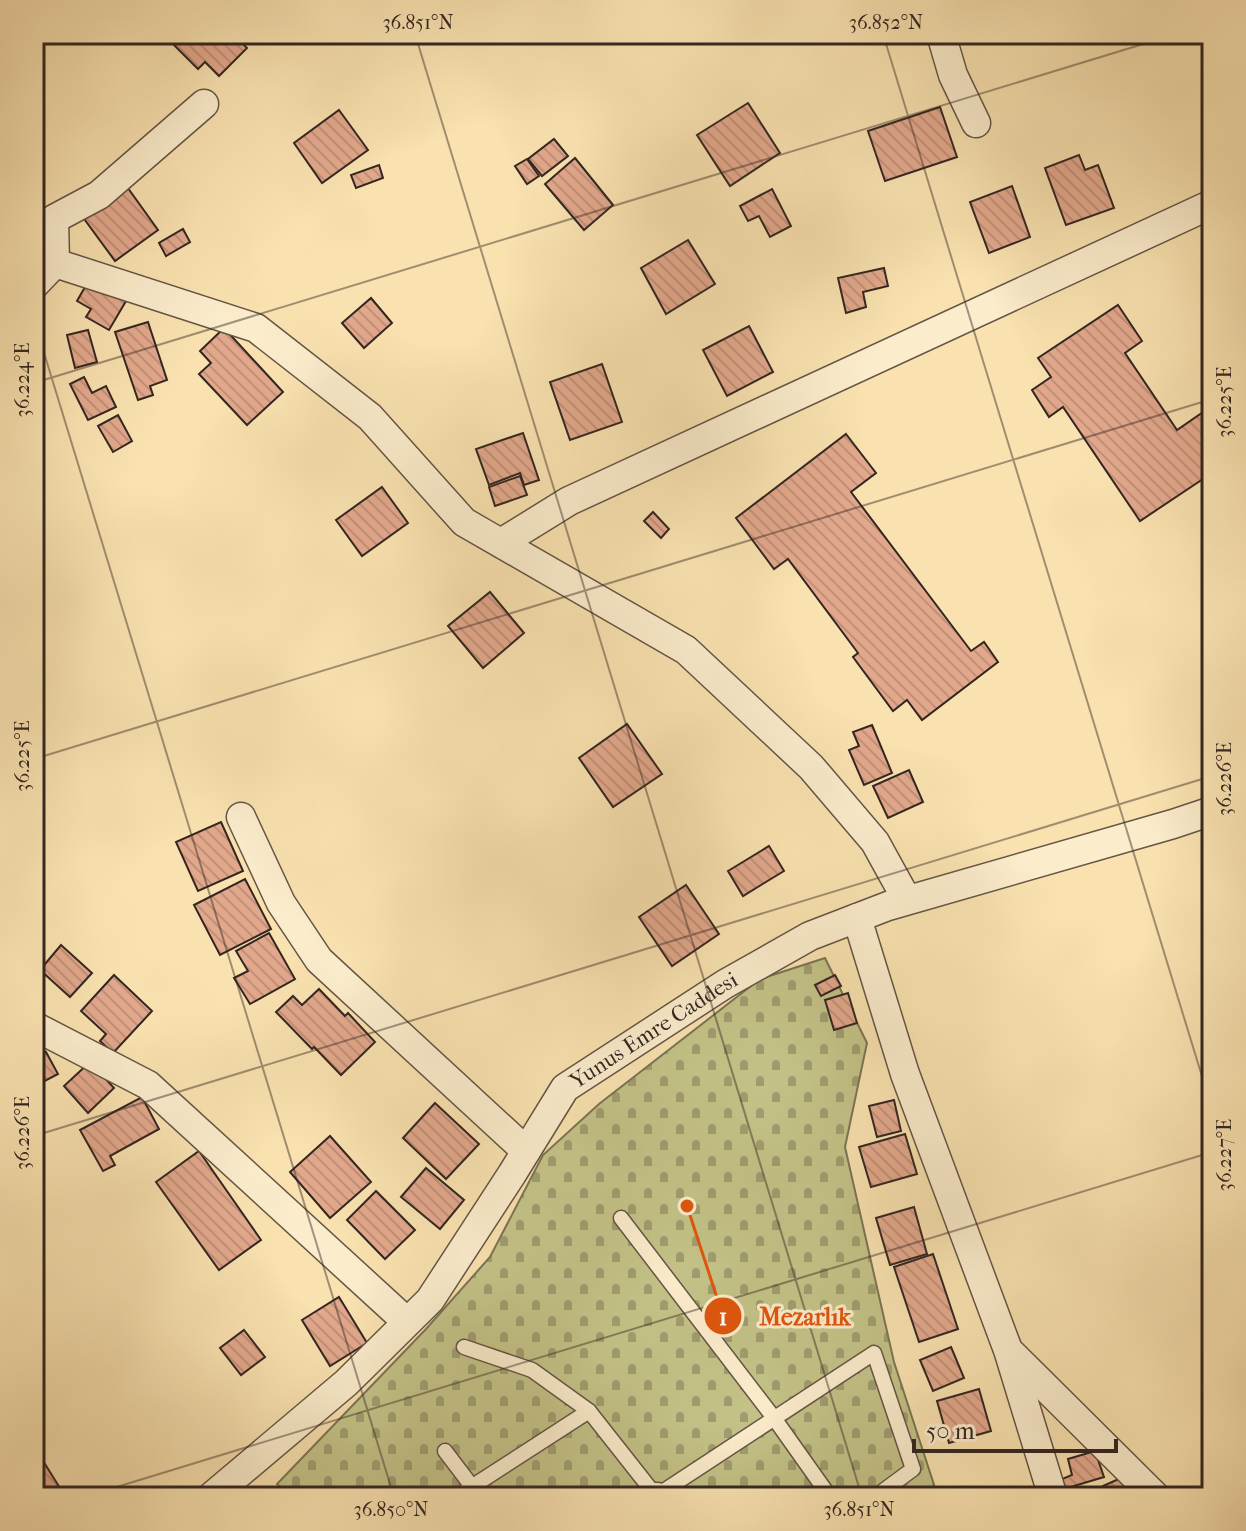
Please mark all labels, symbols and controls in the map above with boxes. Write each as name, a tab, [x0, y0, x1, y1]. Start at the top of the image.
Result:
text: 36.851°N	[382, 11, 454, 34]
text: 36.852°N	[849, 11, 923, 34]
text: 36.224°E	[11, 343, 34, 417]
text: 36.225°E	[1213, 366, 1236, 438]
text: 36.225°E	[11, 720, 34, 792]
text: 36.226°E	[1213, 742, 1236, 816]
street label: Yunus Emre Caddesi	[564, 966, 743, 1095]
text: 36.226°E	[11, 1096, 34, 1170]
text: 36.227°E	[1213, 1119, 1236, 1191]
callout: Mezarlık	[703, 1292, 866, 1340]
text: 1	[719, 1303, 727, 1331]
text: Mezarlık	[759, 1303, 851, 1331]
scale bar	[914, 1403, 1116, 1453]
text: 50 m	[926, 1417, 975, 1445]
text: 36.850°N	[353, 1498, 429, 1521]
text: 36.851°N	[823, 1498, 895, 1521]

